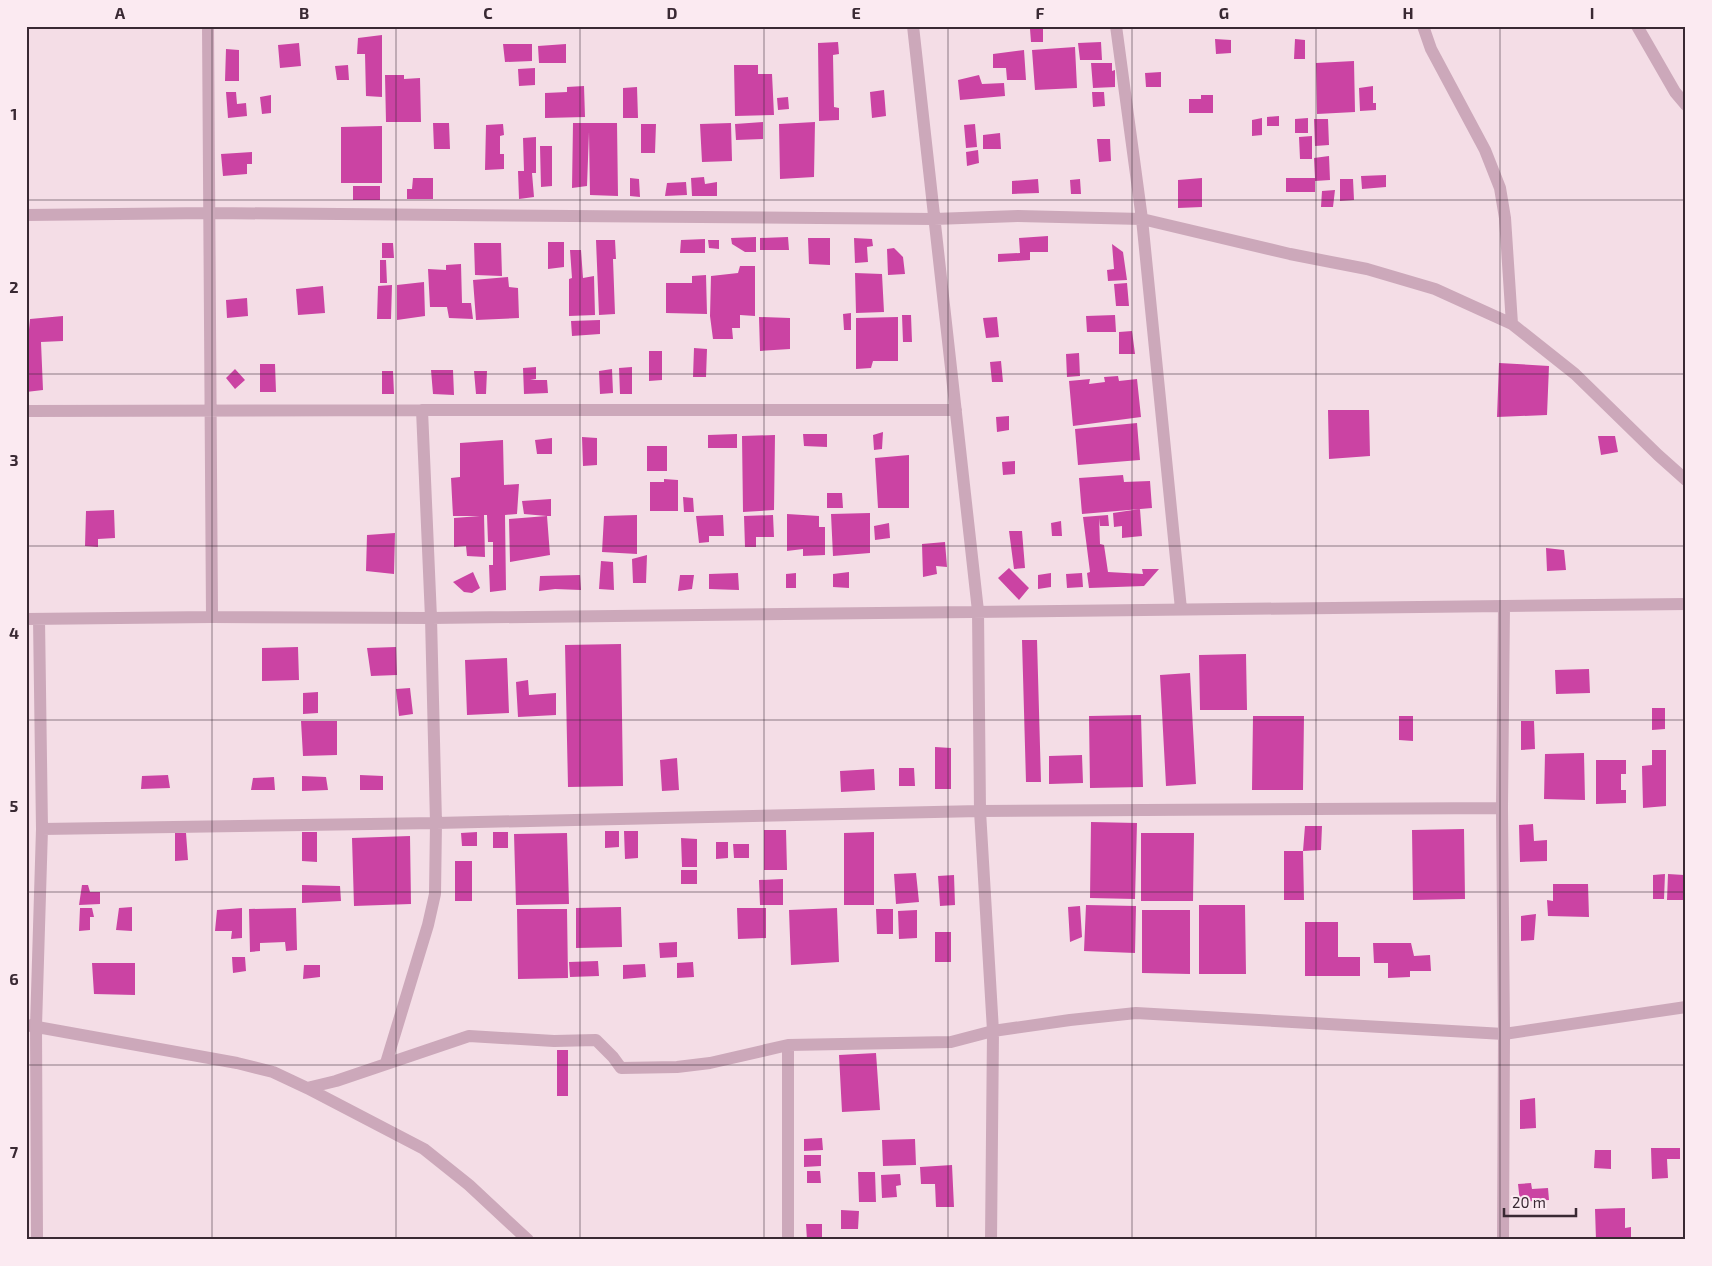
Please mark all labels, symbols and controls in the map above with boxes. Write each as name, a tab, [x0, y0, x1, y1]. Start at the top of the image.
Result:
text: A	[115, 3, 126, 22]
text: B	[299, 3, 309, 22]
text: C	[483, 3, 493, 22]
text: D	[667, 3, 678, 22]
text: E	[851, 3, 861, 22]
text: F	[1036, 3, 1045, 22]
text: G	[1219, 3, 1229, 22]
text: H	[1402, 3, 1414, 22]
text: I	[1590, 3, 1594, 22]
text: 1	[11, 104, 17, 123]
text: 2	[9, 277, 19, 296]
text: 3	[9, 450, 19, 469]
text: 4	[9, 623, 19, 642]
text: 5	[10, 796, 19, 815]
text: 6	[9, 969, 19, 988]
text: 7	[10, 1142, 19, 1161]
scale bar	[1504, 1186, 1577, 1218]
text: 20 m	[1512, 1193, 1546, 1211]

